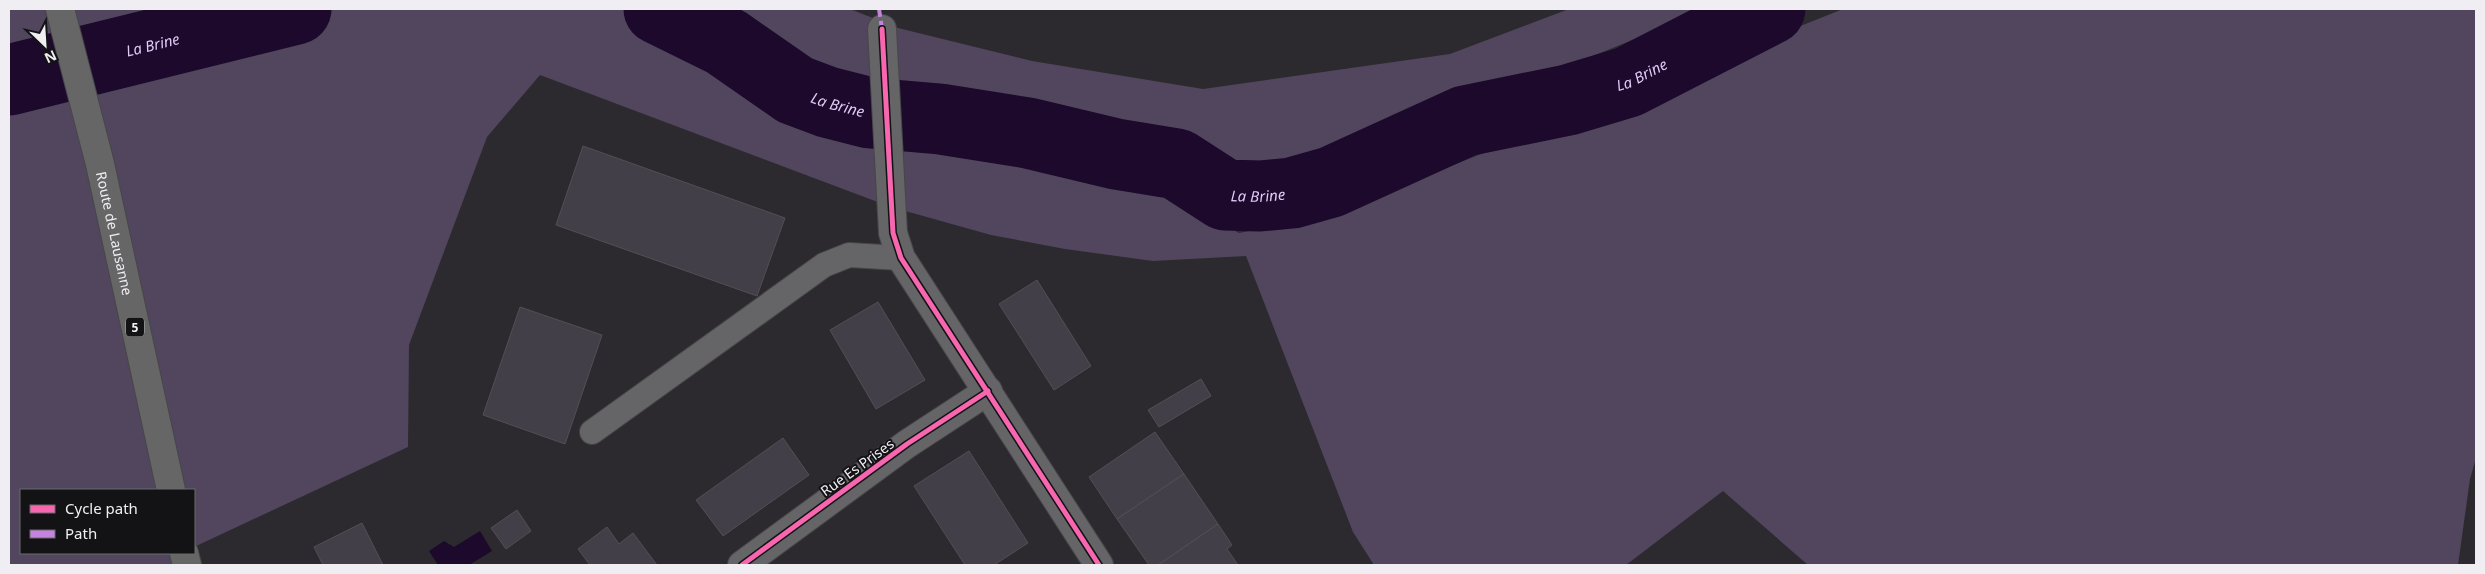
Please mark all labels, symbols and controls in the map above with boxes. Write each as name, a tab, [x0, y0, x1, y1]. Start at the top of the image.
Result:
north arrow	[20, 20, 70, 70]
water label: La Brine	[124, 28, 182, 61]
text: N	[42, 46, 60, 68]
water label: La Brine	[1614, 53, 1671, 95]
water label: La Brine	[808, 87, 867, 121]
street label: Route de Lausanne	[92, 170, 138, 297]
water label: La Brine	[1230, 184, 1287, 206]
road number: 5	[126, 318, 144, 337]
street label: Rue Es Prises	[817, 434, 898, 500]
legend	[20, 489, 195, 554]
text: Cycle path	[65, 498, 138, 518]
text: Path	[65, 523, 97, 543]

